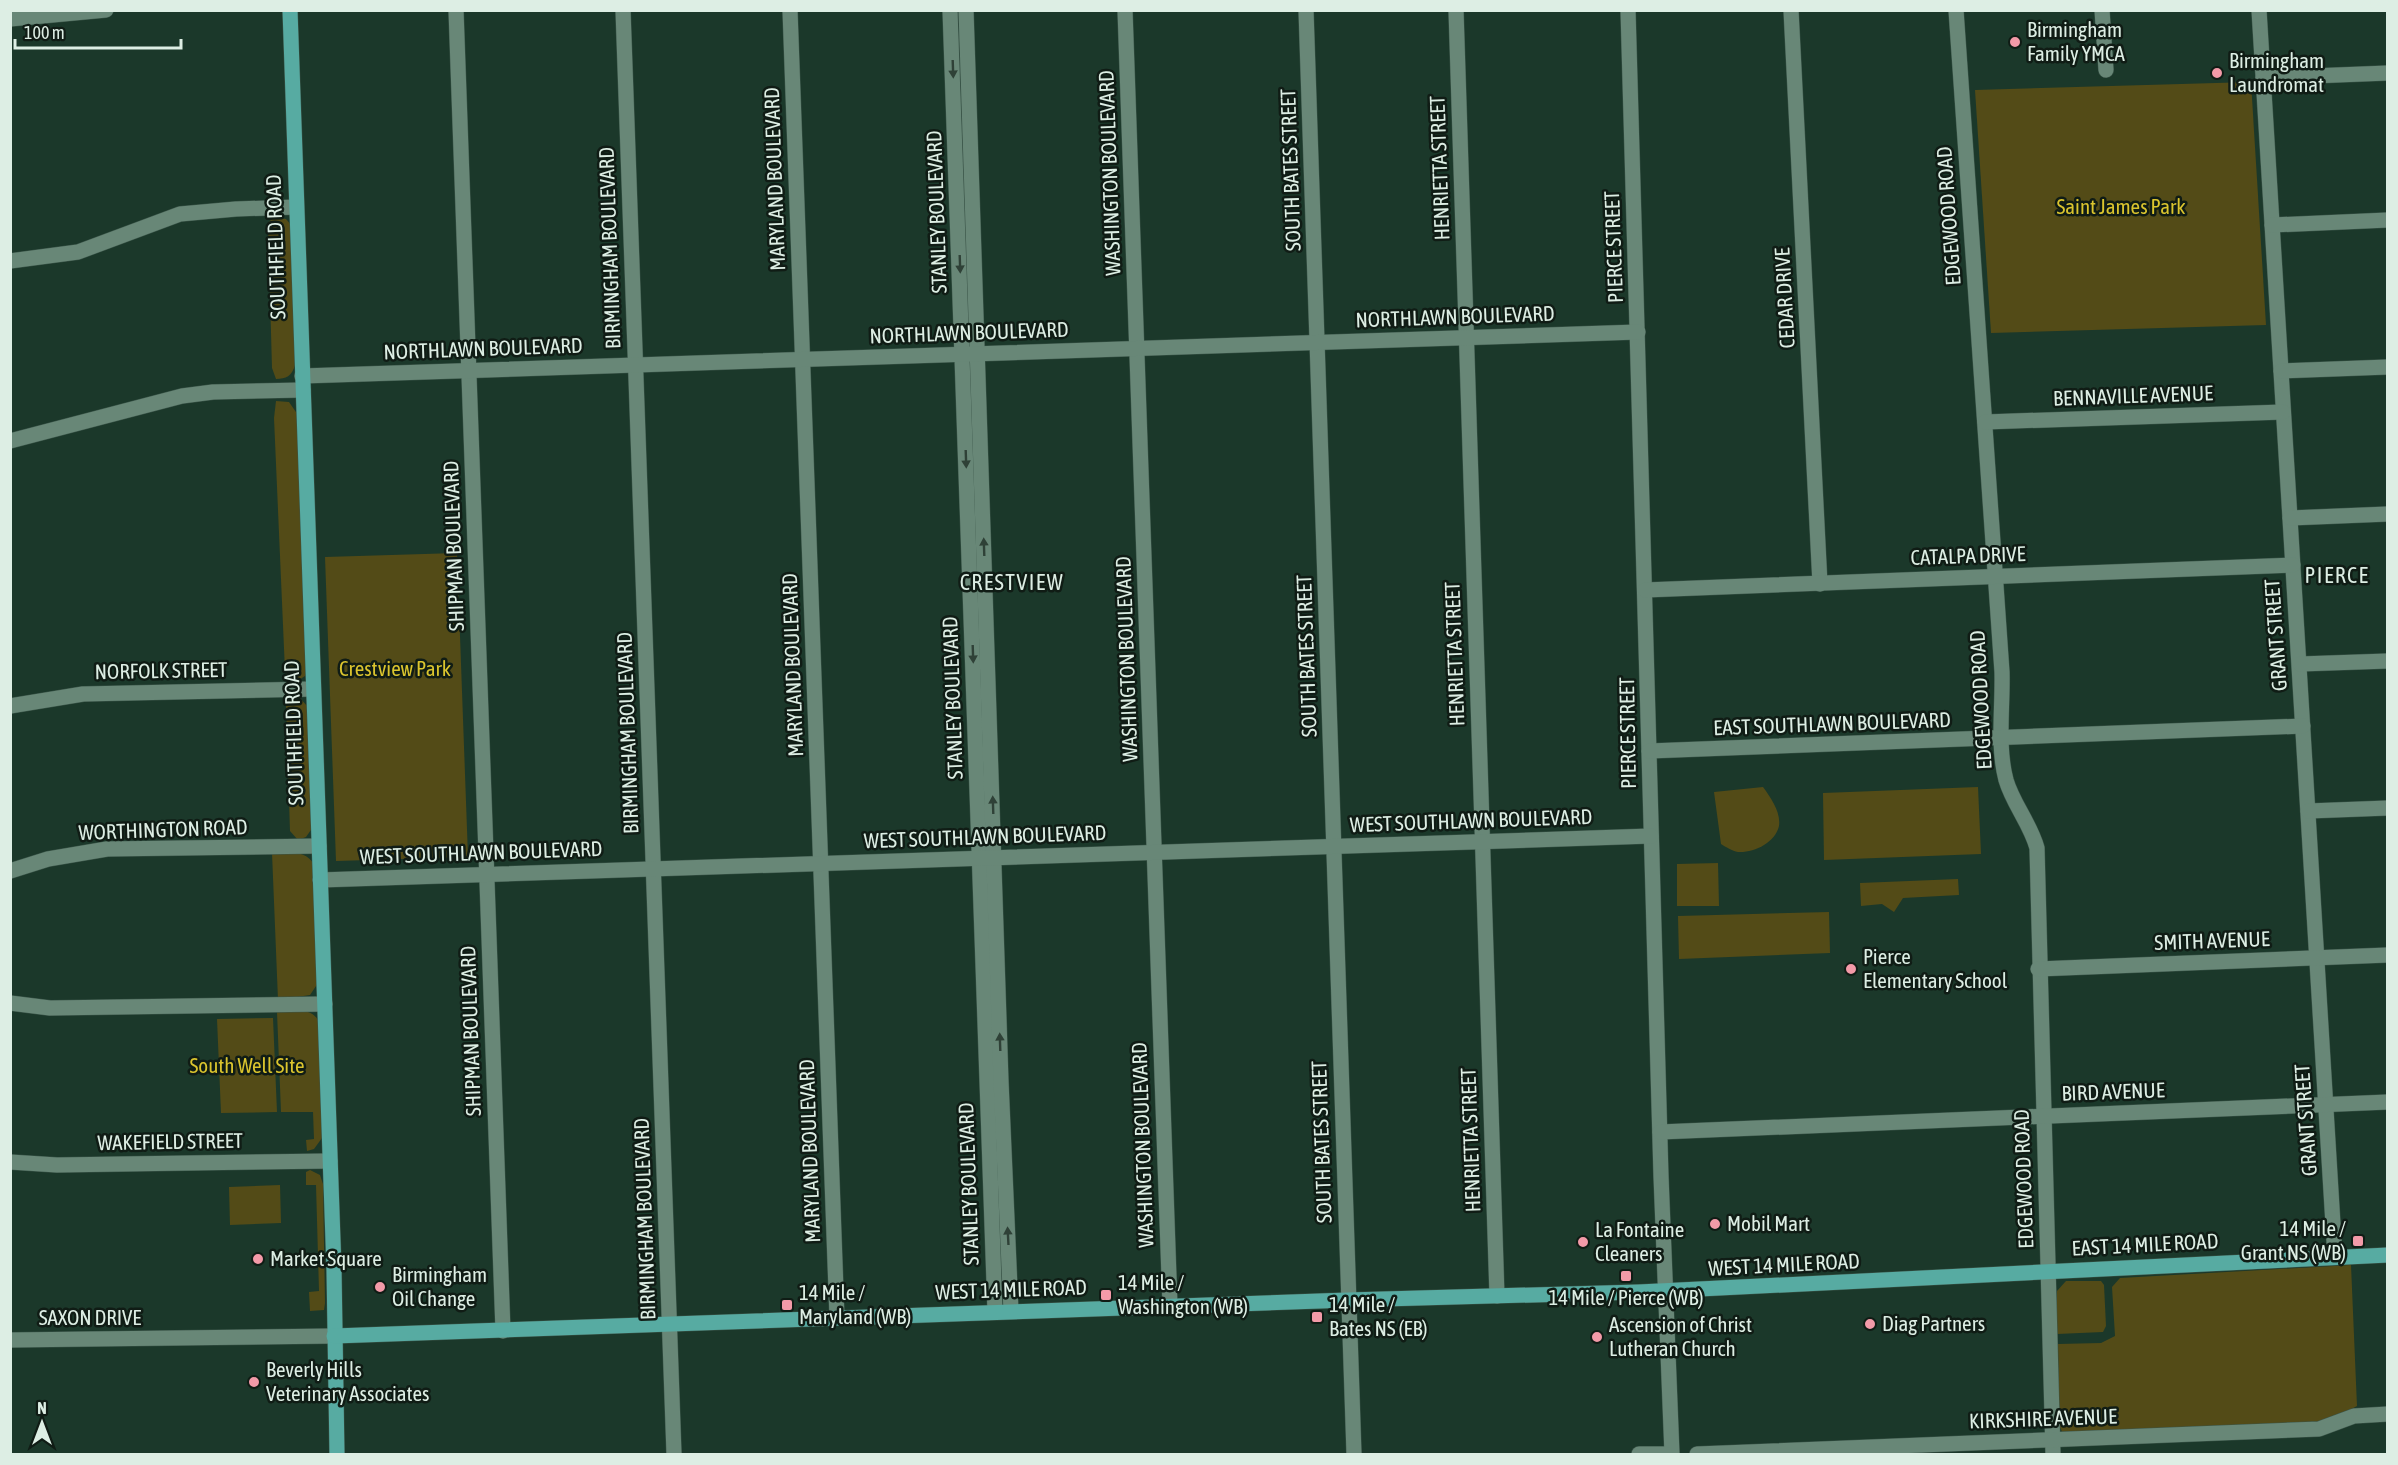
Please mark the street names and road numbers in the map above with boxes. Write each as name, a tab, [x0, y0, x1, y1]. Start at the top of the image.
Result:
street label: WASHINGTON BOULEVARD	[1093, 70, 1125, 276]
street label: MARYLAND BOULEVARD	[759, 87, 789, 271]
street label: SOUTH BATES STREET	[1275, 88, 1305, 252]
street label: HENRIETTA STREET	[1424, 95, 1454, 241]
street label: STANLEY BOULEVARD	[921, 130, 951, 294]
street label: EDGEWOOD ROAD	[1931, 146, 1965, 287]
street label: BIRMINGHAM BOULEVARD	[593, 147, 625, 350]
street label: SOUTHFIELD ROAD	[260, 174, 290, 320]
street label: PIERCE STREET	[1599, 191, 1627, 303]
street label: CEDAR DRIVE	[1769, 247, 1799, 349]
street label: NORTHLAWN BOULEVARD	[1355, 301, 1555, 331]
street label: NORTHLAWN BOULEVARD	[869, 317, 1069, 347]
street label: NORTHLAWN BOULEVARD	[383, 333, 583, 363]
street label: BENNAVILLE AVENUE	[2053, 380, 2213, 410]
street label: SHIPMAN BOULEVARD	[438, 460, 468, 632]
street label: CATALPA DRIVE	[1910, 541, 2026, 569]
street label: WASHINGTON BOULEVARD	[1110, 556, 1142, 762]
street label: MARYLAND BOULEVARD	[777, 573, 807, 757]
street label: SOUTH BATES STREET	[1291, 574, 1321, 738]
street label: GRANT STREET	[2259, 578, 2291, 692]
street label: HENRIETTA STREET	[1439, 581, 1469, 727]
street label: STANLEY BOULEVARD	[937, 616, 967, 780]
street label: EDGEWOOD ROAD	[1964, 630, 1996, 770]
street label: BIRMINGHAM BOULEVARD	[611, 632, 643, 835]
street label: NORFOLK STREET	[94, 657, 228, 683]
street label: SOUTHFIELD ROAD	[278, 660, 308, 806]
street label: PIERCE STREET	[1614, 677, 1640, 789]
street label: EAST SOUTHLAWN BOULEVARD	[1713, 707, 1951, 739]
street label: WEST SOUTHLAWN BOULEVARD	[1349, 804, 1593, 836]
street label: WORTHINGTON ROAD	[78, 814, 248, 844]
street label: WEST SOUTHLAWN BOULEVARD	[863, 820, 1107, 852]
street label: WEST SOUTHLAWN BOULEVARD	[359, 836, 603, 868]
street label: SMITH AVENUE	[2154, 926, 2270, 954]
street label: SHIPMAN BOULEVARD	[455, 945, 485, 1117]
street label: WASHINGTON BOULEVARD	[1126, 1042, 1158, 1248]
street label: MARYLAND BOULEVARD	[794, 1059, 824, 1243]
street label: SOUTH BATES STREET	[1306, 1060, 1336, 1224]
street label: GRANT STREET	[2289, 1063, 2321, 1177]
street label: HENRIETTA STREET	[1455, 1067, 1485, 1213]
street label: BIRD AVENUE	[2061, 1077, 2165, 1105]
street label: STANLEY BOULEVARD	[953, 1102, 983, 1266]
street label: EDGEWOOD ROAD	[2009, 1109, 2037, 1249]
street label: BIRMINGHAM BOULEVARD	[628, 1118, 660, 1321]
street label: WAKEFIELD STREET	[97, 1128, 243, 1154]
street label: EAST 14 MILE ROAD	[2071, 1228, 2219, 1260]
street label: WEST 14 MILE ROAD	[1708, 1248, 1860, 1280]
street label: WEST 14 MILE ROAD	[935, 1274, 1087, 1304]
street label: SAXON DRIVE	[39, 1305, 141, 1329]
street label: KIRKSHIRE AVENUE	[1969, 1403, 2117, 1433]

